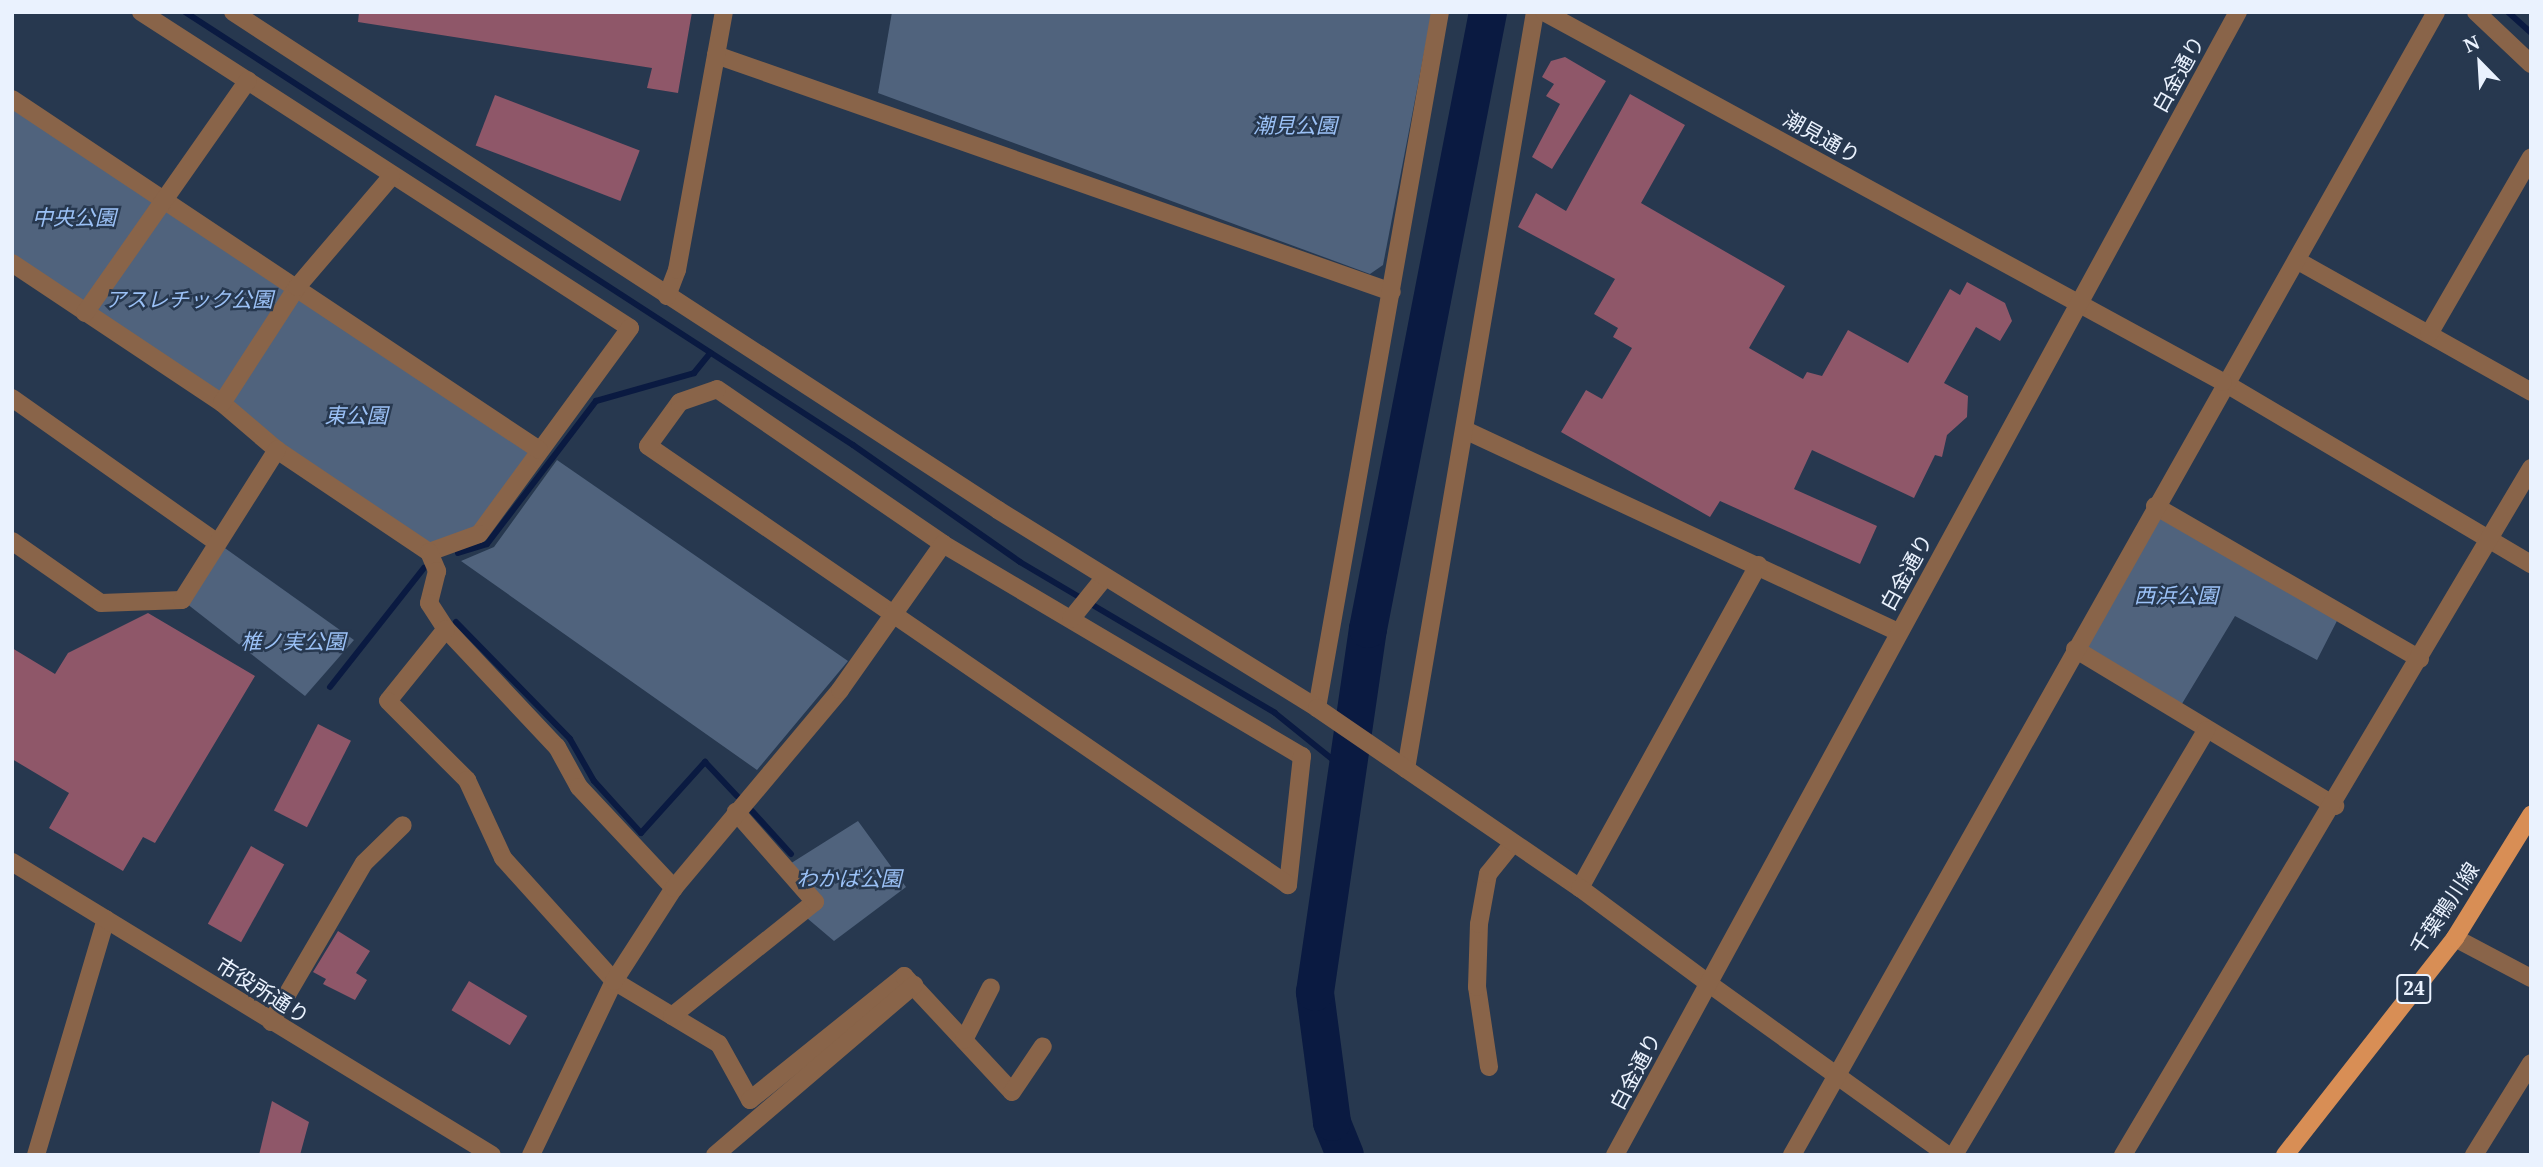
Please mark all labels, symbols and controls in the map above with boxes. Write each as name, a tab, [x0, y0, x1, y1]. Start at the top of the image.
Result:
north arrow	[2445, 28, 2515, 98]
text: N	[2459, 29, 2484, 59]
street label: 白金通り	[2147, 31, 2209, 117]
street label: 潮見通り	[1779, 106, 1865, 168]
park label: 潮見公園	[1253, 112, 1337, 138]
park label: 中央公園	[32, 204, 116, 230]
park label: アスレチック公園	[105, 286, 273, 312]
park label: 東公園	[325, 402, 387, 428]
street label: 白金通り	[1875, 529, 1937, 615]
park label: 西浜公園	[2134, 582, 2218, 608]
park label: 椎ノ実公園	[241, 628, 345, 654]
street label: 千葉鴨川線	[2404, 857, 2484, 959]
park label: わかば公園	[797, 865, 901, 891]
street label: 市役所通り	[212, 951, 314, 1029]
road number: 24	[2395, 973, 2433, 1004]
street label: 白金通り	[1604, 1028, 1666, 1114]

